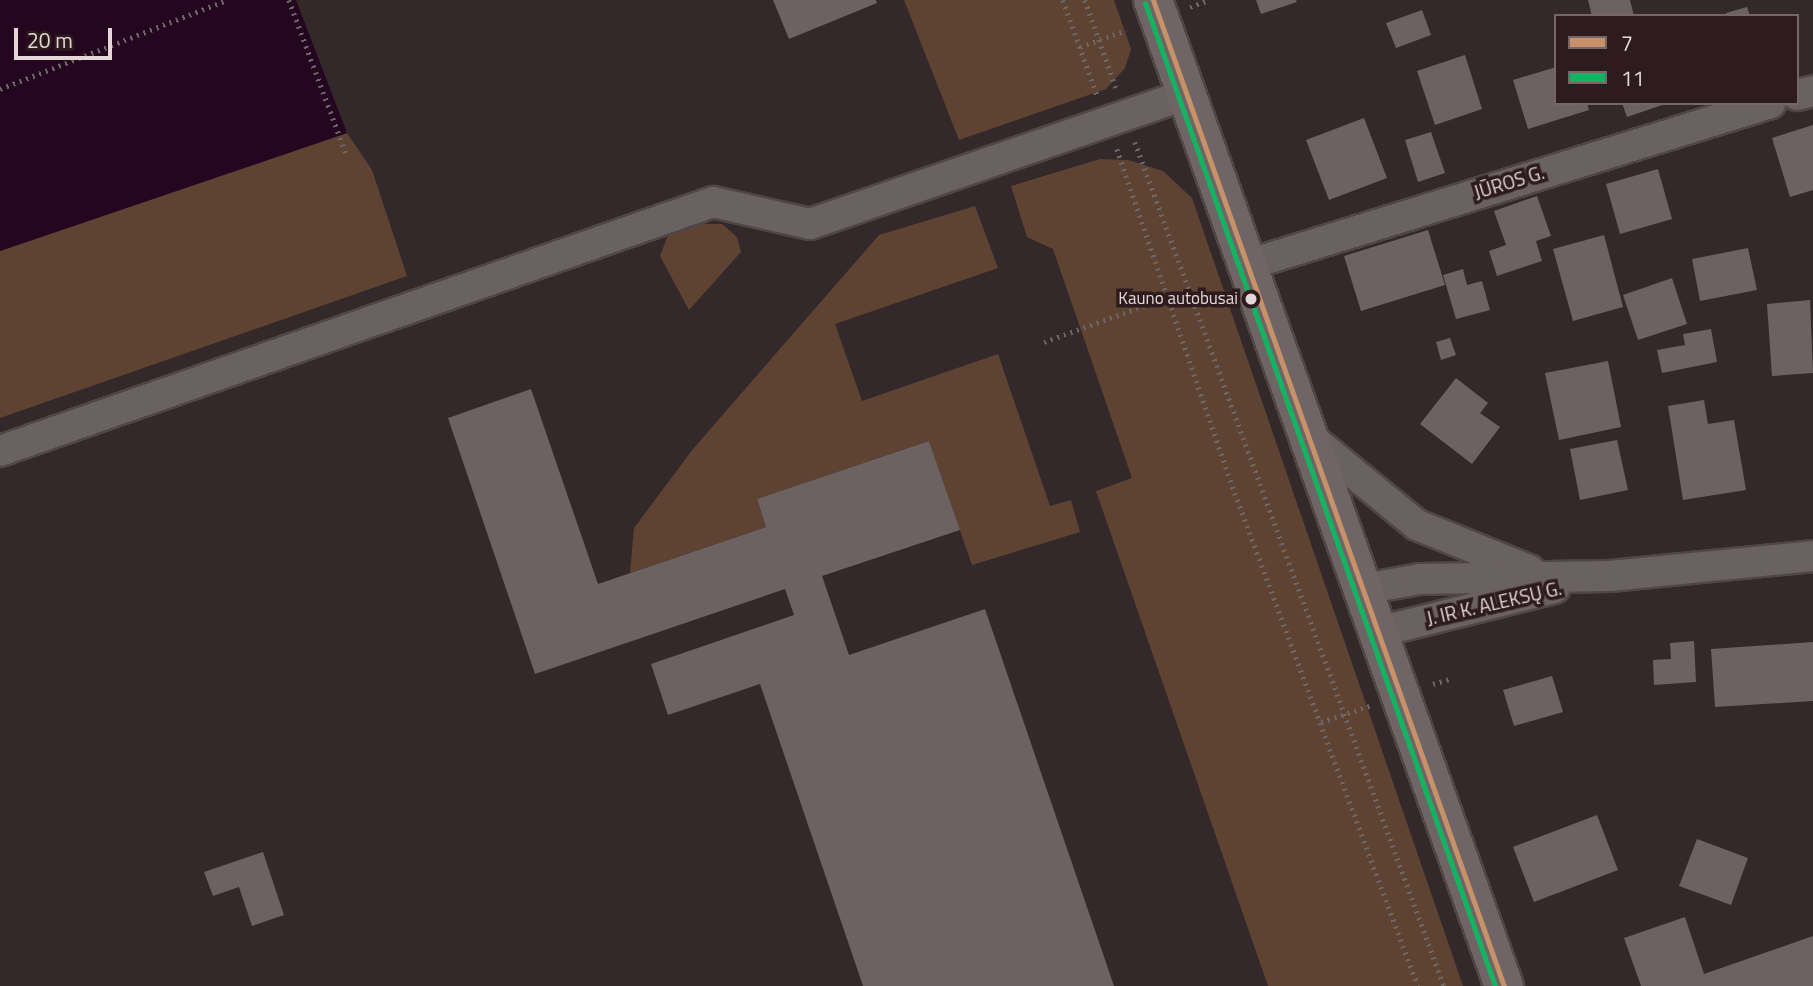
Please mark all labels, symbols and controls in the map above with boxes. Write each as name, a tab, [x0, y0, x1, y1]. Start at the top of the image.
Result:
scale bar	[18, 14, 116, 58]
legend	[1554, 14, 1799, 105]
text: 20 m	[27, 24, 73, 56]
text: 7	[1621, 27, 1633, 59]
text: 11	[1621, 62, 1645, 94]
street label: JŪROS G.	[1471, 161, 1547, 203]
place label: Kauno autobusai	[1118, 289, 1238, 309]
marker: Kauno autobusai	[1244, 292, 1258, 306]
street label: J. IR K. ALEKSŲ G.	[1424, 576, 1564, 630]

